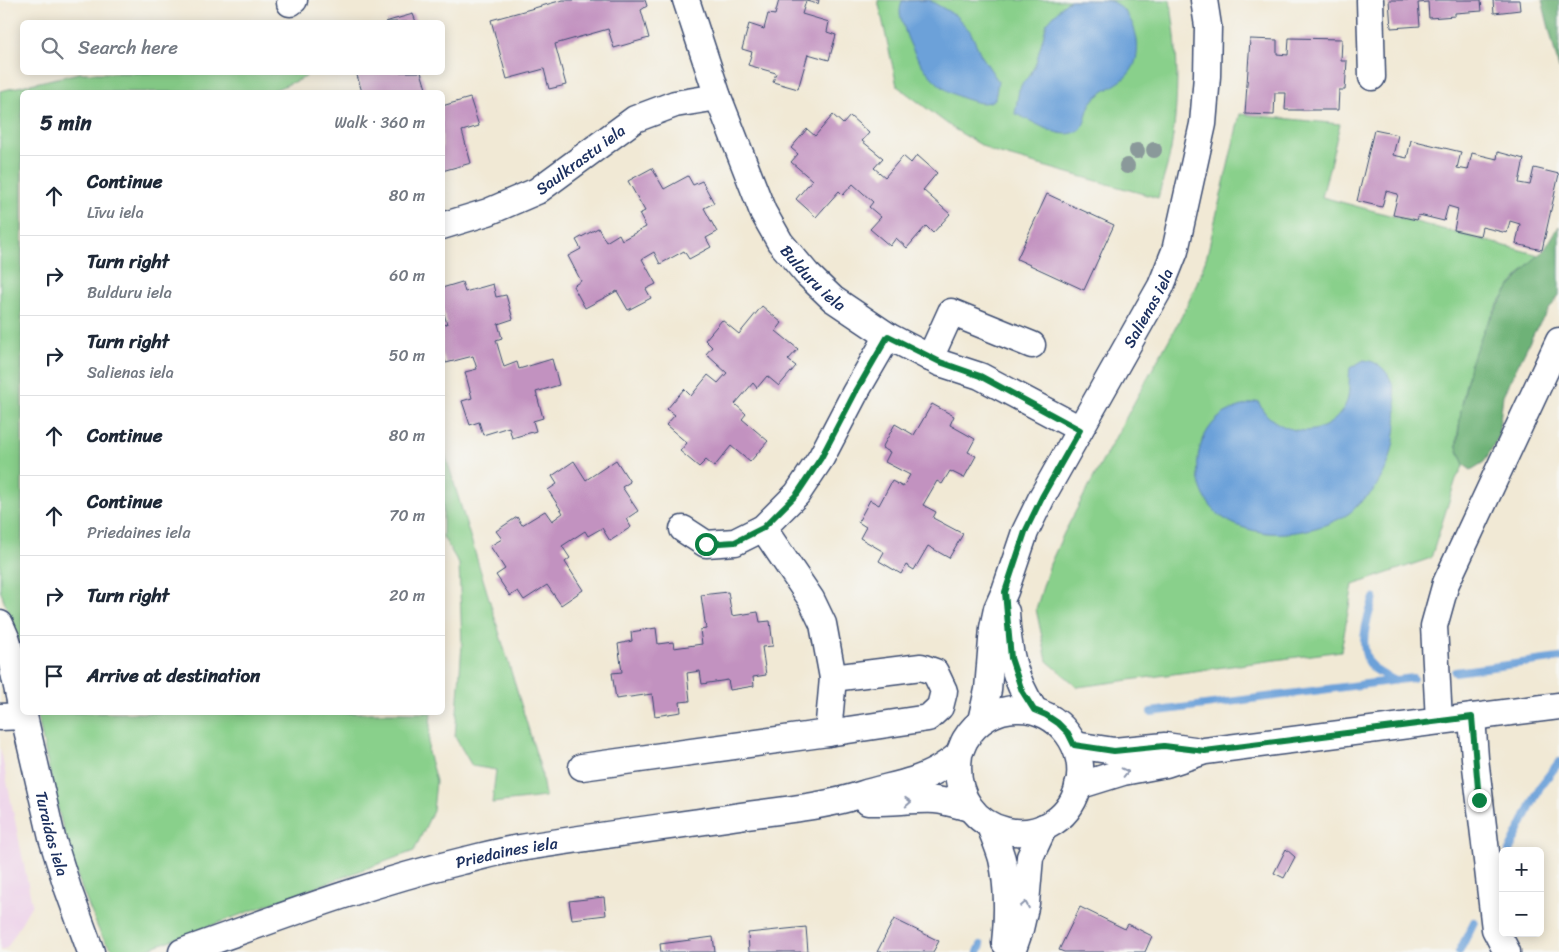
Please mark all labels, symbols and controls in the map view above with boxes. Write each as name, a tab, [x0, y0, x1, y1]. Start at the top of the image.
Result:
search box	[20, 20, 445, 75]
text: Search here	[78, 31, 178, 64]
icon: search	[38, 34, 66, 62]
text: 5 min	[40, 104, 92, 142]
text: Walk · 360 m	[335, 108, 425, 137]
street label: Saulkrastu iela	[529, 117, 632, 203]
text: Continue	[87, 165, 163, 198]
text: 80 m	[389, 181, 425, 210]
icon: ahead	[40, 182, 68, 210]
text: Līvu iela	[87, 198, 144, 227]
street label: Bulduru iela	[773, 238, 852, 319]
text: Turn right	[87, 245, 169, 278]
text: 60 m	[389, 261, 425, 290]
icon: right	[40, 262, 68, 290]
street label: Salienas iela	[1115, 264, 1182, 353]
text: Bulduru iela	[87, 278, 172, 307]
text: Turn right	[87, 325, 169, 358]
text: 50 m	[389, 341, 425, 370]
icon: right	[40, 342, 68, 370]
text: Salienas iela	[87, 358, 174, 387]
text: Continue	[87, 419, 163, 452]
text: 80 m	[389, 421, 425, 450]
icon: ahead	[40, 422, 68, 450]
text: Continue	[87, 485, 163, 518]
text: 70 m	[389, 501, 425, 530]
icon: ahead	[40, 502, 68, 530]
text: Priedaines iela	[87, 518, 190, 547]
route start	[695, 533, 718, 556]
text: Turn right	[87, 579, 169, 612]
text: 20 m	[389, 581, 425, 610]
icon: right	[40, 582, 68, 610]
text: Arrive at destination	[87, 659, 260, 692]
icon: arrive	[40, 662, 68, 690]
one-way arrow	[1121, 767, 1130, 778]
street label: Turaidas iela	[27, 788, 77, 880]
route end	[1468, 789, 1491, 812]
one-way arrow	[905, 796, 913, 807]
street label: Priedaines iela	[453, 828, 560, 877]
map controls	[1499, 847, 1544, 937]
button: +	[1499, 847, 1544, 892]
button: −	[1499, 892, 1544, 937]
one-way arrow	[1019, 901, 1029, 910]

